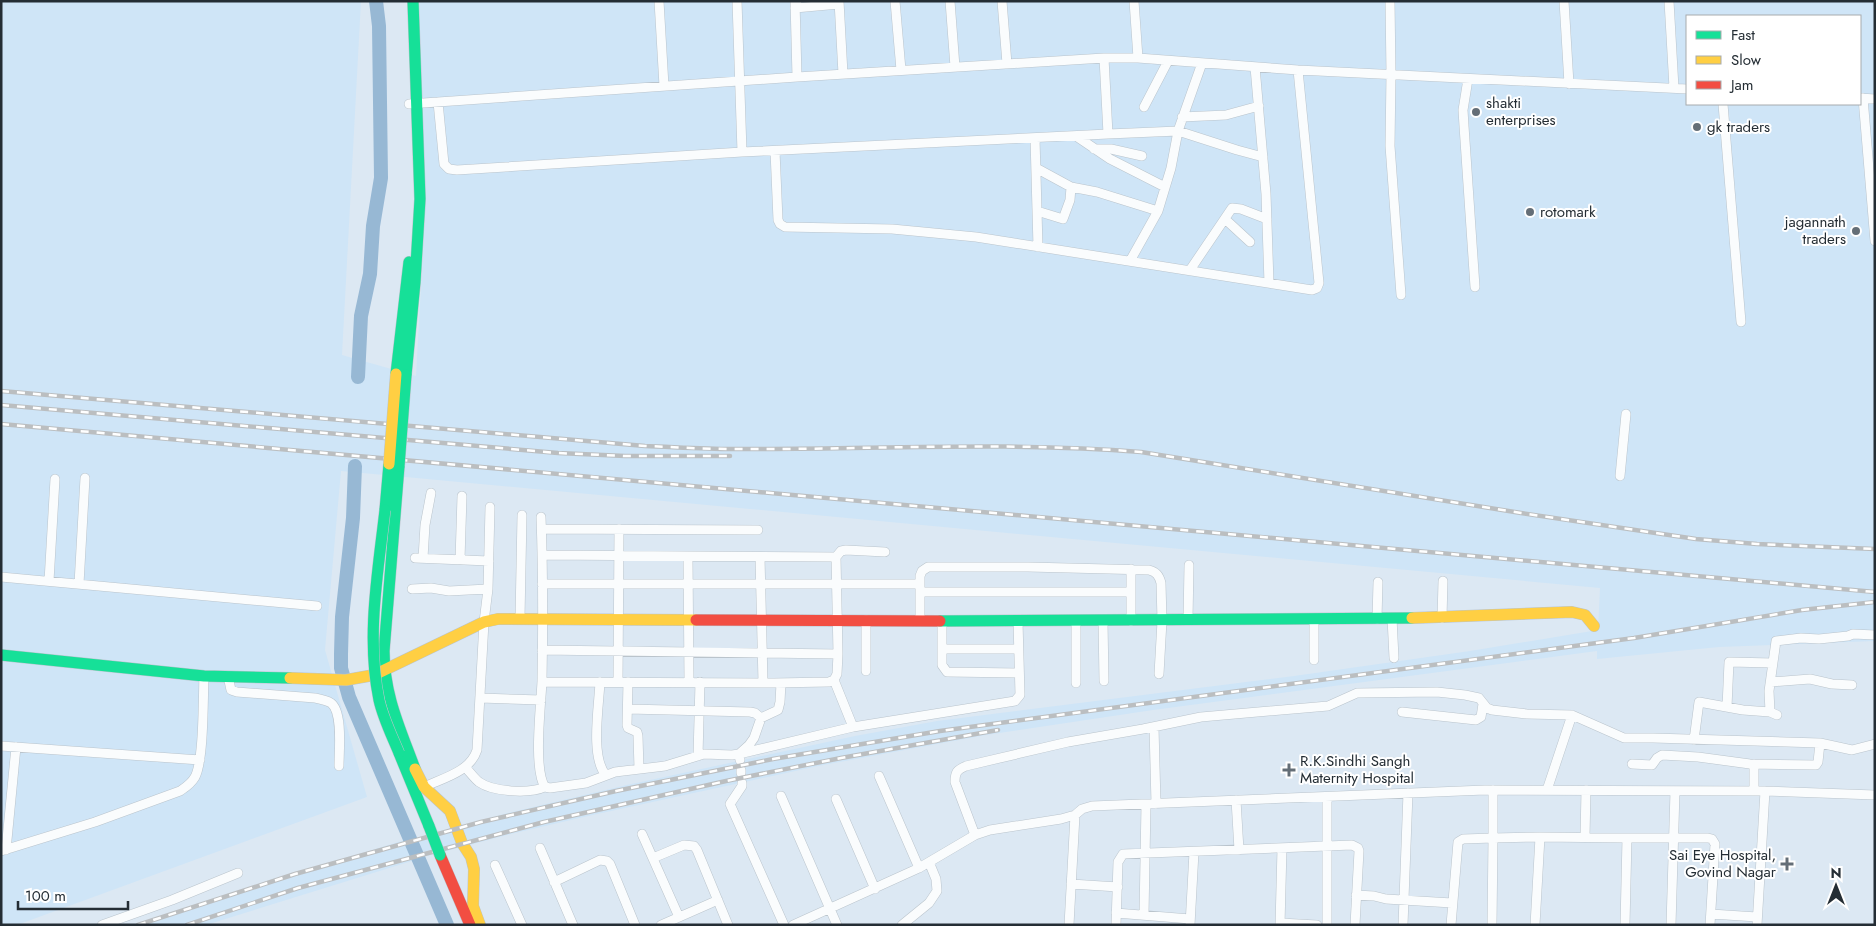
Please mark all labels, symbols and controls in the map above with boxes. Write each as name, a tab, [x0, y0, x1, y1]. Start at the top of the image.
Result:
legend	[1686, 15, 1861, 105]
text: Fast	[1731, 24, 1755, 46]
text: Slow	[1731, 49, 1762, 71]
text: Jam	[1729, 74, 1754, 96]
place label: shakti enterprises	[1486, 92, 1555, 131]
marker: shakti enterprises	[1470, 106, 1482, 118]
place label: gk traders	[1707, 116, 1770, 138]
marker: gk traders	[1691, 121, 1703, 133]
place label: rotomark	[1540, 201, 1596, 223]
marker: rotomark	[1524, 206, 1536, 218]
place label: jagannath traders	[1784, 211, 1846, 250]
marker: jagannath traders	[1850, 225, 1862, 237]
place label: R.K.Sindhi Sangh Maternity Hospital	[1300, 750, 1414, 789]
marker: R.K.Sindhi Sangh Maternity Hospital	[1282, 763, 1296, 777]
place label: Sai Eye Hospital, Govind Nagar	[1669, 844, 1777, 883]
marker: Sai Eye Hospital, Govind Nagar	[1780, 857, 1794, 871]
north arrow	[1811, 861, 1861, 911]
text: N	[1830, 863, 1842, 883]
scale bar	[18, 878, 128, 910]
text: 100 m	[25, 885, 66, 907]

